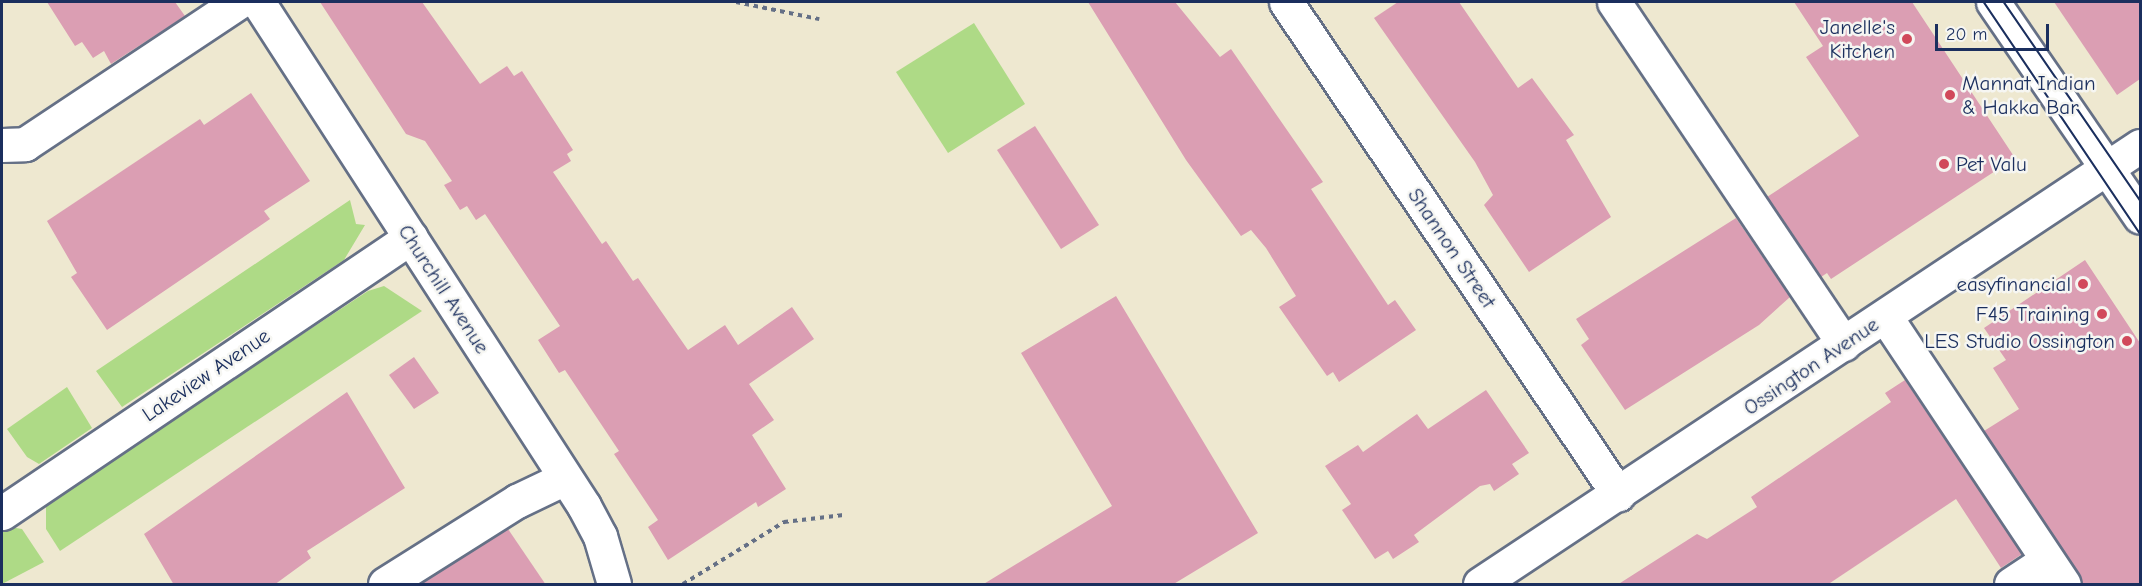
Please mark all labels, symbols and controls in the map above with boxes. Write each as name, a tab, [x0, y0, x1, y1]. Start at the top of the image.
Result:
scale bar	[1938, 12, 2052, 50]
place label: Janelle's Kitchen	[1820, 14, 1895, 64]
text: 20 m	[1946, 24, 1987, 45]
marker: Janelle's Kitchen	[1900, 32, 1914, 46]
place label: Mannat Indian & Hakka Bar	[1962, 70, 2096, 120]
marker: Mannat Indian & Hakka Bar	[1943, 88, 1957, 102]
place label: Pet Valu	[1956, 151, 2027, 177]
marker: Pet Valu	[1937, 157, 1951, 171]
street label: Shannon Street	[1403, 183, 1501, 313]
street label: Churchill Avenue	[393, 220, 495, 358]
place label: easyfinancial	[1957, 271, 2071, 297]
marker: easyfinancial	[2076, 277, 2090, 291]
place label: F45 Training	[1976, 301, 2090, 327]
marker: F45 Training	[2095, 307, 2109, 321]
street label: Ossington Avenue	[1739, 312, 1883, 420]
street label: Lakeview Avenue	[137, 323, 275, 427]
place label: LES Studio Ossington	[1924, 328, 2115, 354]
marker: LES Studio Ossington	[2120, 334, 2134, 348]

